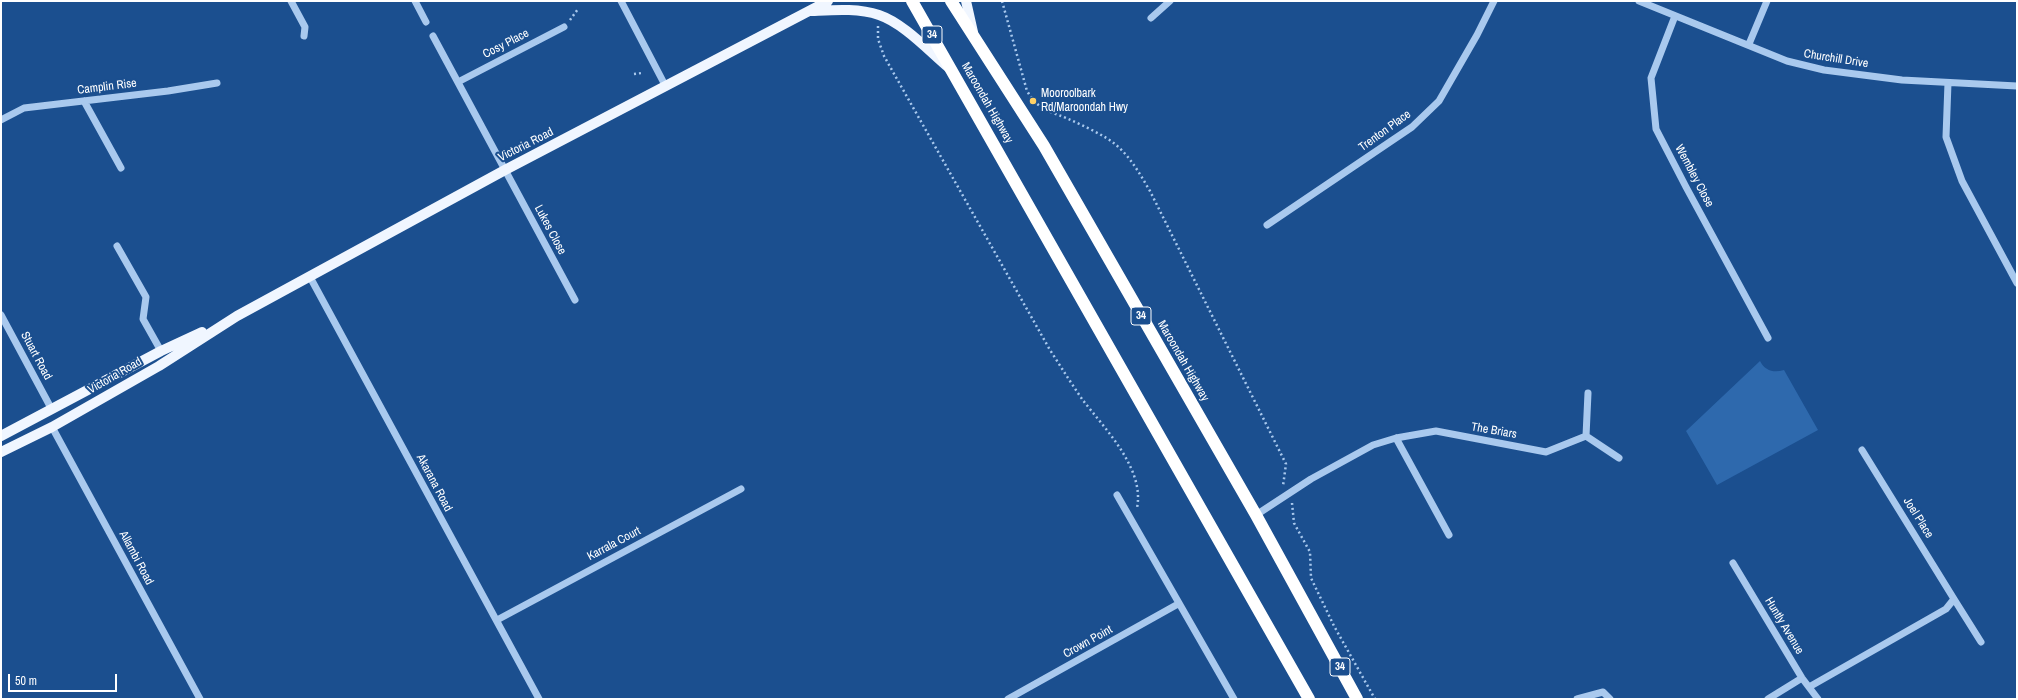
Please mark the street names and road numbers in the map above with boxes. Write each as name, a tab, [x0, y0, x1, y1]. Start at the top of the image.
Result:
street label: Cosy Place	[481, 26, 531, 62]
road number: 34	[922, 26, 942, 44]
street label: Churchill Drive	[1803, 47, 1869, 71]
street label: Maroondah Highway	[958, 60, 1016, 146]
street label: Camplin Rise	[77, 76, 137, 98]
street label: Trenton Place	[1356, 107, 1414, 155]
street label: Victoria Road	[496, 125, 556, 165]
street label: Wembley Close	[1672, 142, 1716, 210]
street label: Lukes Close	[531, 203, 569, 257]
road number: 34	[1131, 307, 1151, 325]
street label: Maroondah Highway	[1154, 318, 1212, 404]
street label: Stuart Road	[17, 329, 55, 383]
street label: Victoria Road	[85, 355, 145, 397]
street label: The Briars	[1470, 420, 1518, 442]
street label: Akarana Road	[413, 452, 455, 514]
street label: Joel Place	[1900, 495, 1936, 541]
street label: Karrala Court	[585, 524, 643, 564]
street label: Allambi Road	[116, 529, 156, 587]
street label: Huntly Avenue	[1761, 595, 1807, 657]
street label: Crown Point	[1061, 623, 1115, 661]
road number: 34	[1330, 658, 1350, 676]

